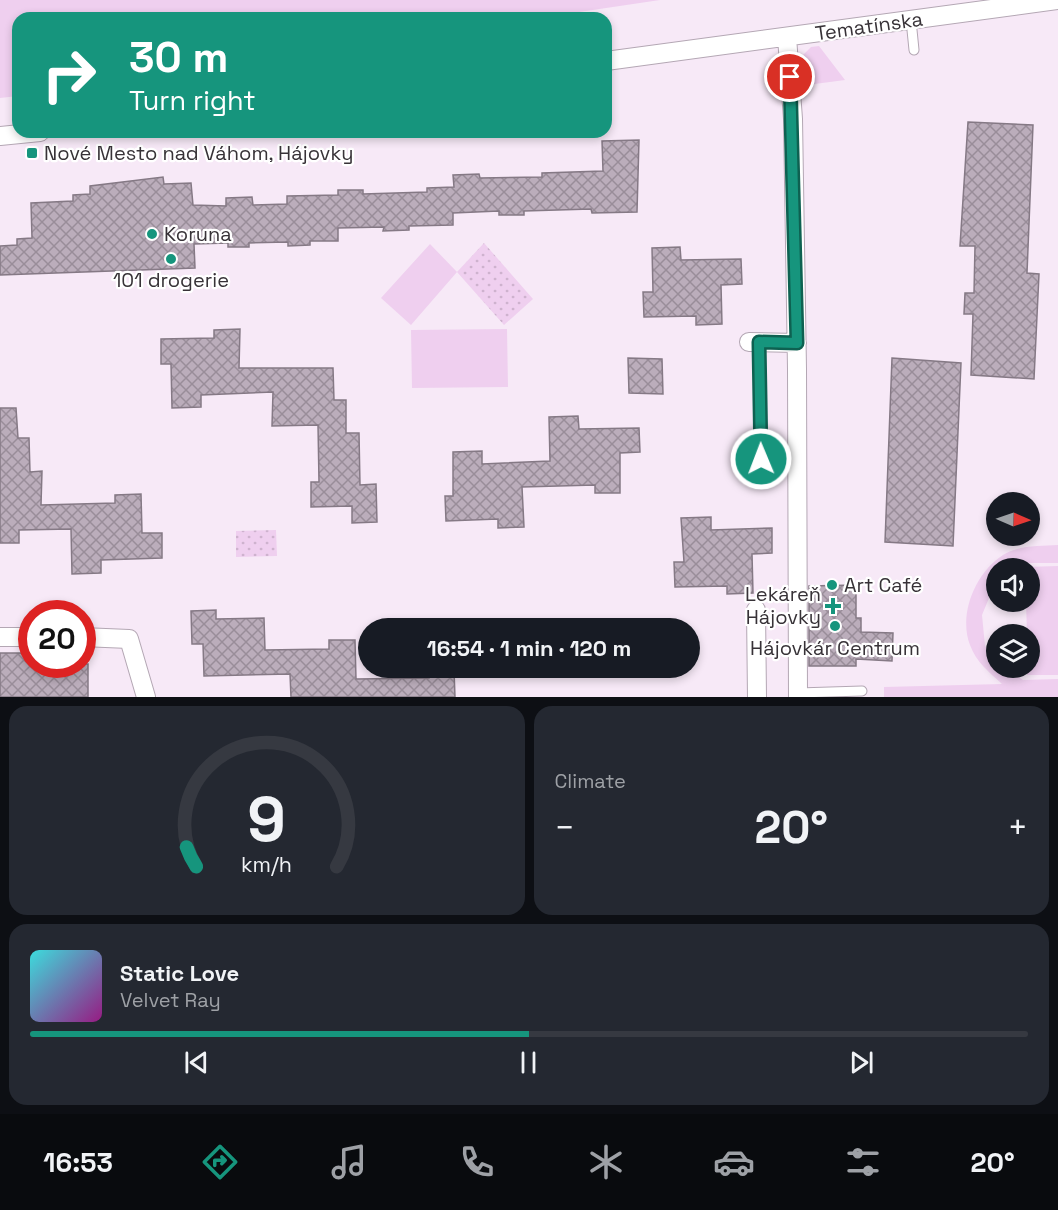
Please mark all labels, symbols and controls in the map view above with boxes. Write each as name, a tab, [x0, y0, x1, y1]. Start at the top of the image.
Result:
street label: Tematínska	[813, 6, 925, 46]
text: 30 m	[129, 31, 228, 84]
icon: right	[30, 36, 108, 114]
pin	[764, 51, 815, 102]
icon: arrive	[773, 60, 806, 93]
text: Turn right	[129, 83, 256, 118]
place label: Nové Mesto nad Váhom, Hájovky	[44, 140, 353, 166]
marker: Nové Mesto nad Váhom, Hájovky	[25, 146, 39, 160]
place label: Koruna	[164, 221, 232, 247]
marker: Koruna	[145, 227, 159, 241]
marker: 101 drogerie	[164, 252, 178, 266]
place label: 101 drogerie	[113, 267, 229, 293]
position arrow	[729, 427, 793, 491]
north arrow	[986, 492, 1040, 546]
map controls	[986, 492, 1040, 678]
button: sound	[986, 558, 1040, 612]
place label: Art Café	[844, 572, 922, 598]
marker: Art Café	[825, 578, 839, 592]
place label: Lekáreň Hájovky	[745, 581, 821, 630]
marker: Lekáreň Hájovky	[826, 599, 840, 613]
speed limit sign: 20	[18, 600, 96, 678]
marker: Hájovkár Centrum	[828, 619, 842, 633]
button: layers	[986, 624, 1040, 678]
text: 16:54 · 1 min · 120 m	[427, 634, 631, 662]
place label: Hájovkár Centrum	[750, 635, 920, 661]
text: Climate	[555, 768, 626, 794]
text: 9	[247, 780, 286, 859]
text: 20°	[754, 799, 828, 856]
text: −	[555, 807, 575, 849]
text: +	[1008, 807, 1028, 849]
text: km/h	[241, 852, 292, 879]
text: Static Love	[120, 959, 239, 987]
text: Velvet Ray	[120, 987, 221, 1013]
icon: previous	[180, 1046, 213, 1079]
icon: pause	[512, 1046, 545, 1079]
icon: next	[845, 1046, 878, 1079]
icon: directions	[199, 1141, 241, 1183]
icon: music	[328, 1141, 370, 1183]
icon: phone	[456, 1141, 498, 1183]
icon: climate	[585, 1141, 627, 1183]
icon: car	[713, 1141, 755, 1183]
icon: filters	[842, 1141, 884, 1183]
text: 16:53	[43, 1145, 113, 1180]
text: 20°	[971, 1145, 1015, 1180]

